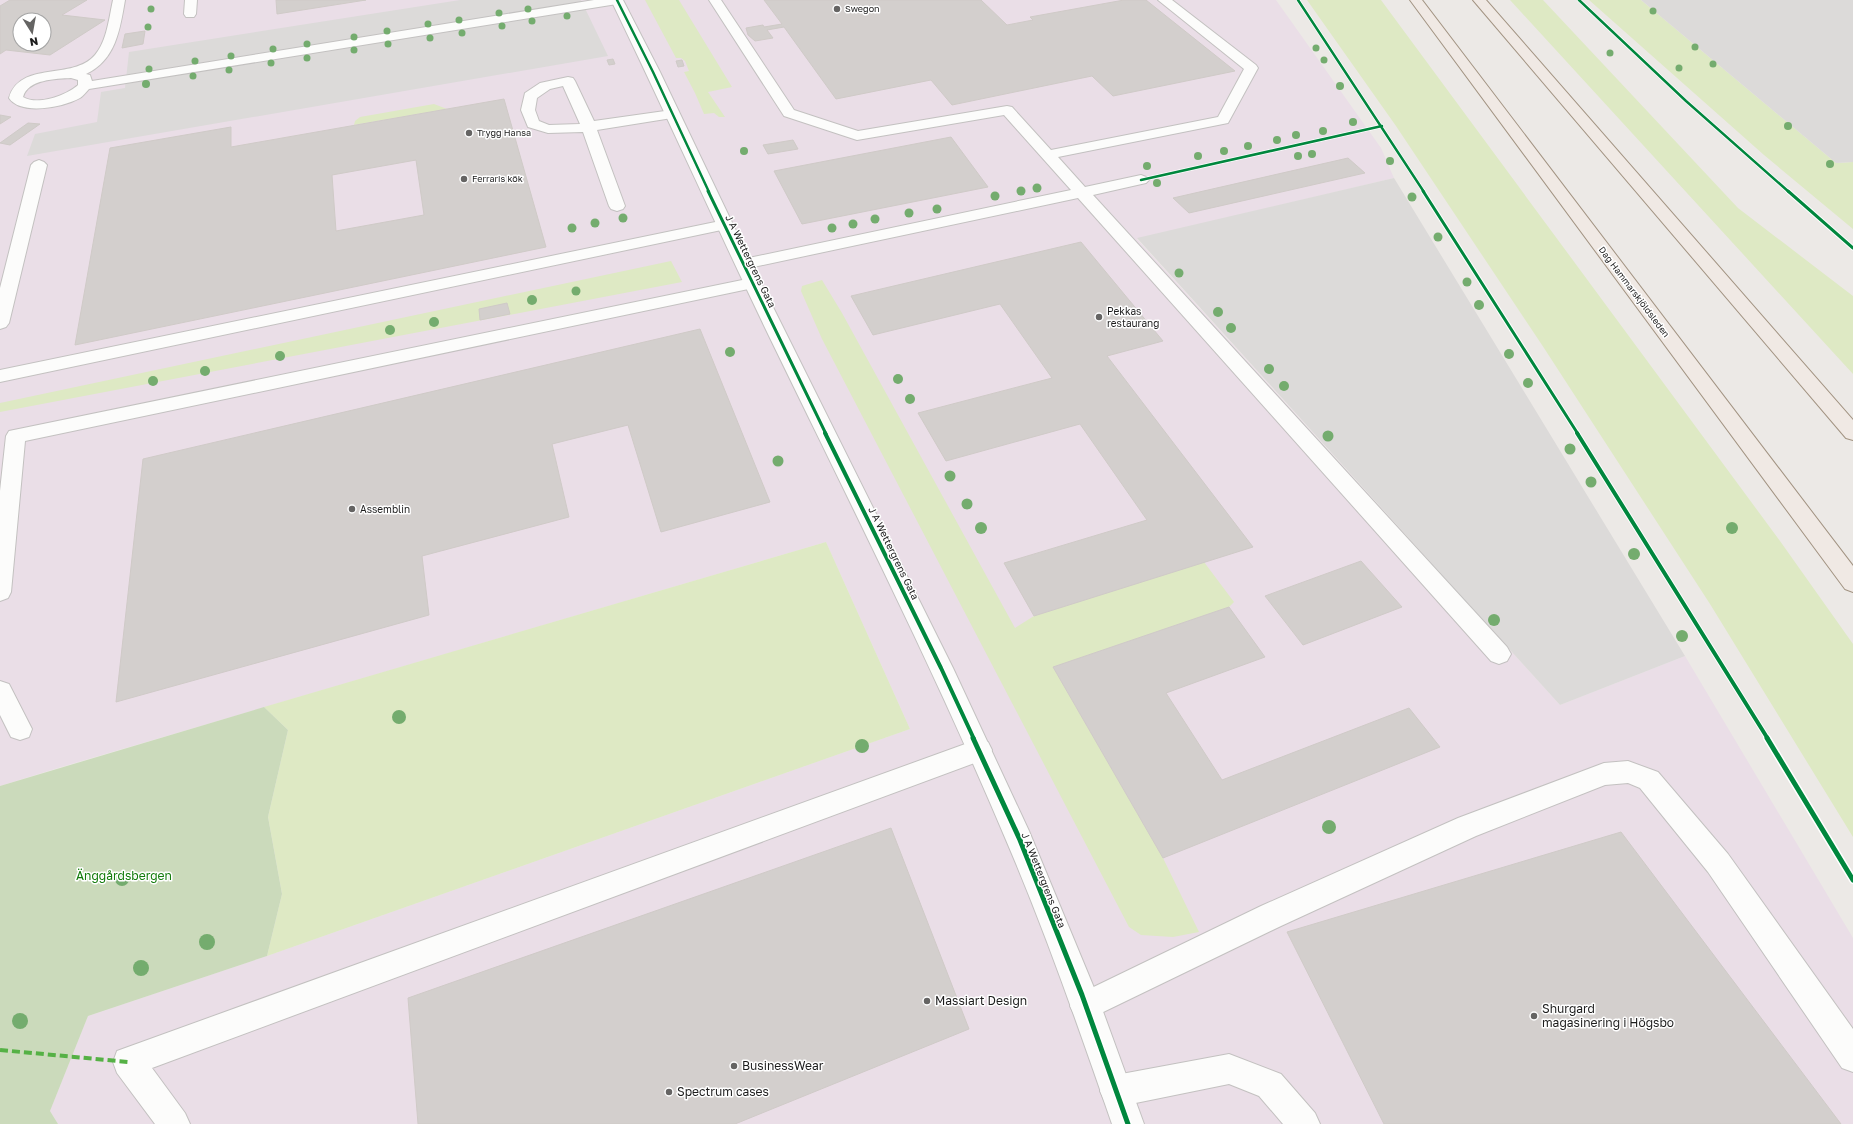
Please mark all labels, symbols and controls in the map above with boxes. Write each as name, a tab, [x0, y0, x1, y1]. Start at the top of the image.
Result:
place label: Swegon	[845, 3, 880, 14]
marker: Swegon	[832, 4, 842, 14]
north arrow	[12, 12, 52, 52]
text: N	[29, 35, 39, 49]
place label: Trygg Hansa	[477, 127, 531, 138]
marker: Trygg Hansa	[464, 128, 474, 138]
place label: Ferraris kök	[472, 173, 523, 184]
marker: Ferraris kök	[459, 174, 469, 184]
street label: J A Wettergrens Gata	[723, 213, 779, 309]
street label: Dag Hammarskjöldsleden	[1597, 244, 1672, 339]
place label: Pekkas restaurang	[1107, 305, 1159, 329]
marker: Pekkas restaurang	[1094, 312, 1104, 322]
place label: Assemblin	[360, 503, 410, 515]
marker: Assemblin	[347, 504, 357, 514]
street label: J A Wettergrens Gata	[866, 505, 922, 601]
street label: J A Wettergrens Gata	[1019, 831, 1069, 929]
park label: Änggårdsbergen	[76, 868, 172, 883]
place label: Massiart Design	[935, 993, 1027, 1008]
marker: Massiart Design	[922, 996, 932, 1006]
place label: Shurgard magasinering i Högsbo	[1542, 1001, 1674, 1030]
marker: Shurgard magasinering i Högsbo	[1529, 1011, 1539, 1021]
place label: BusinessWear	[742, 1058, 824, 1073]
marker: BusinessWear	[729, 1061, 739, 1071]
place label: Spectrum cases	[677, 1084, 769, 1099]
marker: Spectrum cases	[664, 1087, 674, 1097]

